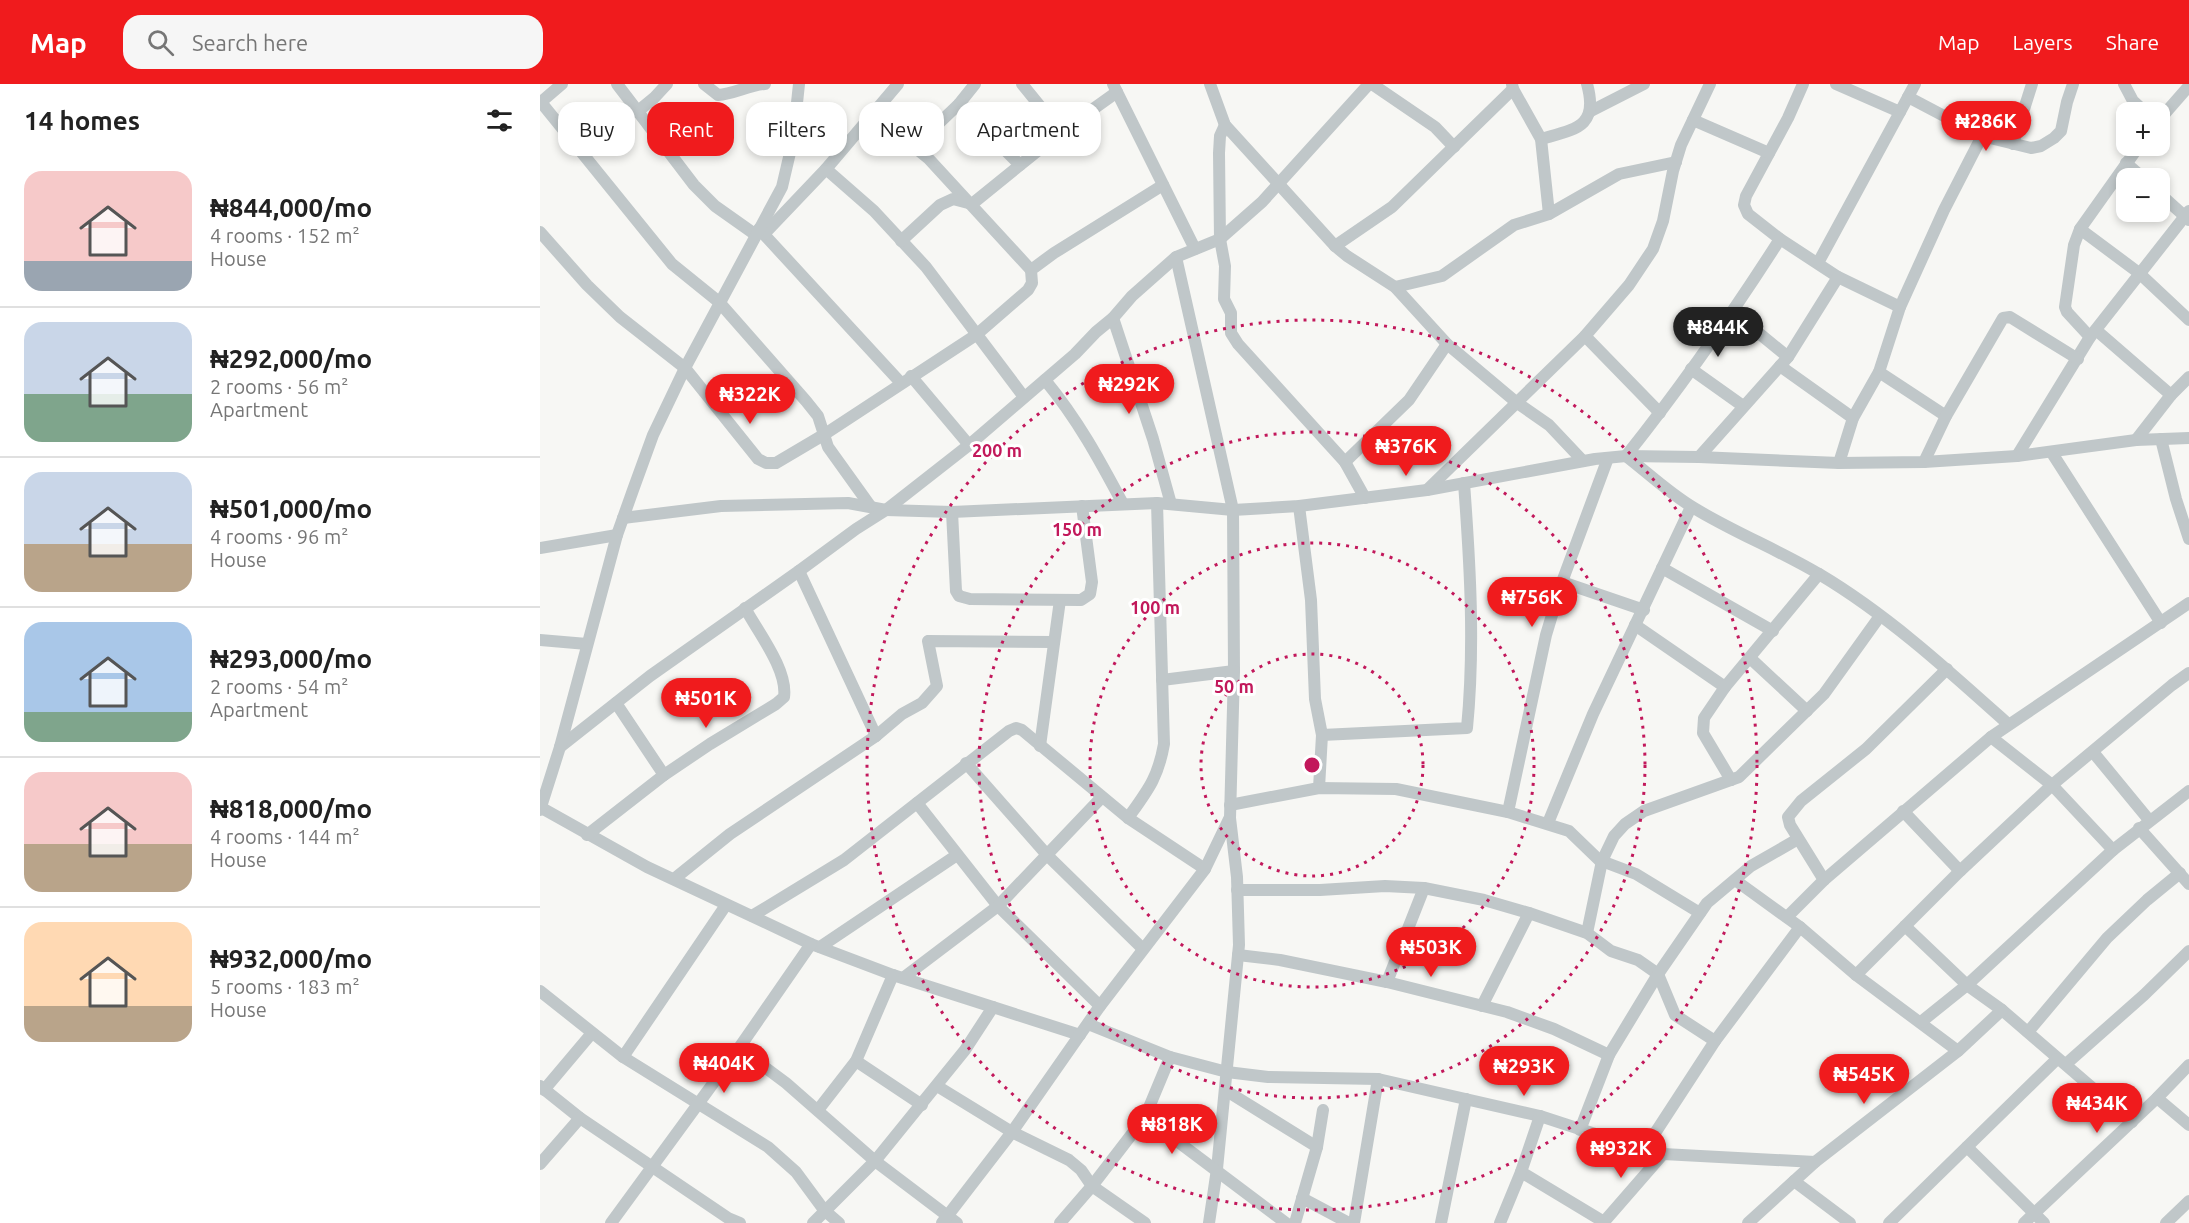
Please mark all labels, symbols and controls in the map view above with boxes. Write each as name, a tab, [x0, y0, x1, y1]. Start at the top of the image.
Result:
search box	[123, 15, 543, 69]
icon: search	[144, 26, 177, 59]
text: Map	[30, 27, 87, 58]
text: Search here	[192, 30, 308, 55]
text: Map	[1938, 30, 1979, 54]
text: Layers	[2012, 30, 2073, 54]
text: Share	[2106, 30, 2159, 54]
pin: ₦286K	[1944, 101, 2028, 152]
chip: Buy	[558, 102, 635, 156]
chip: Rent	[647, 102, 734, 156]
chip: Filters	[746, 102, 847, 156]
chip: New	[859, 102, 944, 156]
chip: Apartment	[956, 102, 1101, 156]
map controls	[2116, 102, 2170, 222]
button: +	[2116, 102, 2170, 156]
icon: filters	[483, 104, 516, 137]
text: 14 homes	[24, 106, 140, 135]
text: ₦286K	[1955, 109, 2017, 132]
button: −	[2116, 168, 2170, 222]
text: ₦844,000/mo	[210, 193, 372, 222]
icon: home	[72, 195, 144, 267]
text: 4 rooms · 152 m²	[210, 224, 360, 247]
text: House	[210, 247, 267, 270]
pin: ₦844K	[1676, 307, 1760, 358]
text: ₦844K	[1687, 315, 1749, 338]
text: ₦292,000/mo	[210, 344, 372, 373]
icon: home	[72, 346, 144, 418]
pin: ₦292K	[1087, 364, 1171, 415]
text: ₦292K	[1098, 372, 1160, 395]
pin: ₦322K	[708, 374, 792, 425]
text: 2 rooms · 56 m²	[210, 375, 348, 398]
text: ₦322K	[719, 382, 781, 405]
text: Apartment	[210, 398, 308, 421]
pin: ₦376K	[1364, 426, 1448, 477]
text: ₦376K	[1375, 434, 1437, 457]
text: 200 m	[972, 440, 1022, 460]
text: ₦501,000/mo	[210, 494, 372, 523]
icon: home	[72, 496, 144, 568]
text: 150 m	[1052, 519, 1102, 539]
text: 4 rooms · 96 m²	[210, 525, 348, 548]
text: House	[210, 548, 267, 571]
pin: ₦756K	[1490, 577, 1574, 628]
text: ₦756K	[1501, 585, 1563, 608]
text: 100 m	[1130, 597, 1180, 617]
text: ₦293,000/mo	[210, 644, 372, 673]
icon: home	[72, 646, 144, 718]
text: 2 rooms · 54 m²	[210, 675, 348, 698]
text: 50 m	[1214, 676, 1254, 696]
pin: ₦501K	[664, 678, 748, 729]
text: ₦501K	[675, 686, 737, 709]
text: Apartment	[210, 698, 308, 721]
centre of rings	[1302, 755, 1322, 775]
text: ₦818,000/mo	[210, 794, 372, 823]
icon: home	[72, 796, 144, 868]
text: 4 rooms · 144 m²	[210, 825, 360, 848]
text: House	[210, 848, 267, 871]
pin: ₦503K	[1389, 927, 1473, 978]
text: ₦503K	[1400, 935, 1462, 958]
text: ₦932,000/mo	[210, 944, 372, 973]
icon: home	[72, 946, 144, 1018]
text: 5 rooms · 183 m²	[210, 975, 360, 998]
text: House	[210, 998, 267, 1021]
pin: ₦404K	[682, 1043, 766, 1094]
pin: ₦293K	[1482, 1046, 1566, 1097]
text: ₦404K	[693, 1051, 755, 1074]
text: ₦293K	[1493, 1054, 1555, 1077]
pin: ₦545K	[1822, 1054, 1906, 1105]
text: ₦545K	[1833, 1062, 1895, 1085]
pin: ₦434K	[2055, 1083, 2139, 1134]
text: ₦434K	[2066, 1091, 2128, 1114]
pin: ₦818K	[1130, 1104, 1214, 1155]
text: ₦818K	[1141, 1112, 1203, 1135]
pin: ₦932K	[1579, 1128, 1663, 1179]
text: ₦932K	[1590, 1136, 1652, 1159]

